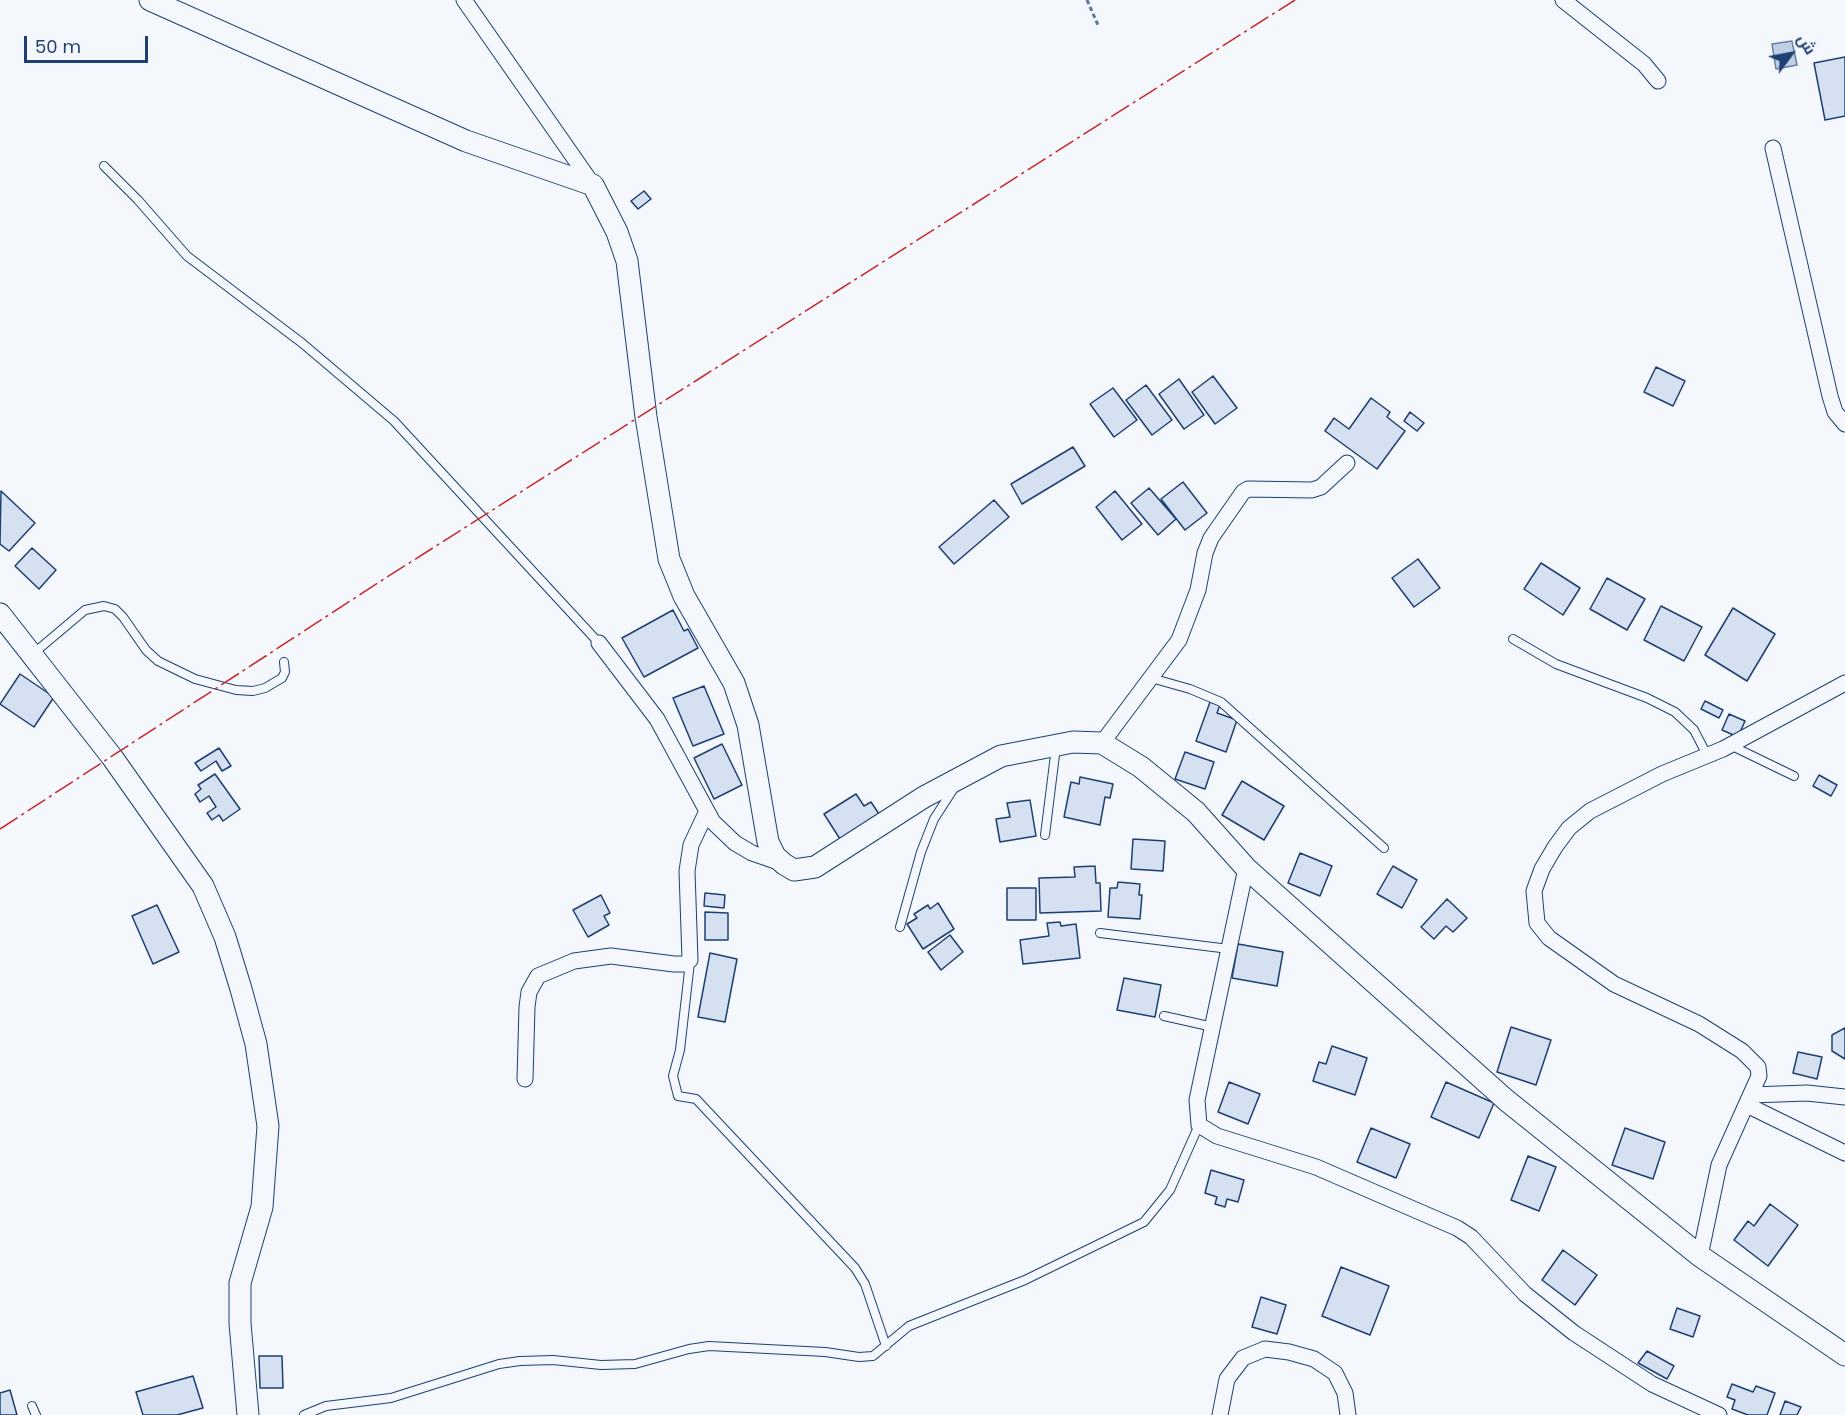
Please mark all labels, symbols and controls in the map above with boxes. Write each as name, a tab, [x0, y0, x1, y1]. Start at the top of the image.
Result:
scale bar	[27, 24, 152, 62]
north arrow	[1761, 24, 1821, 84]
text: ش	[1791, 29, 1822, 59]
text: 50 m	[35, 34, 81, 59]

